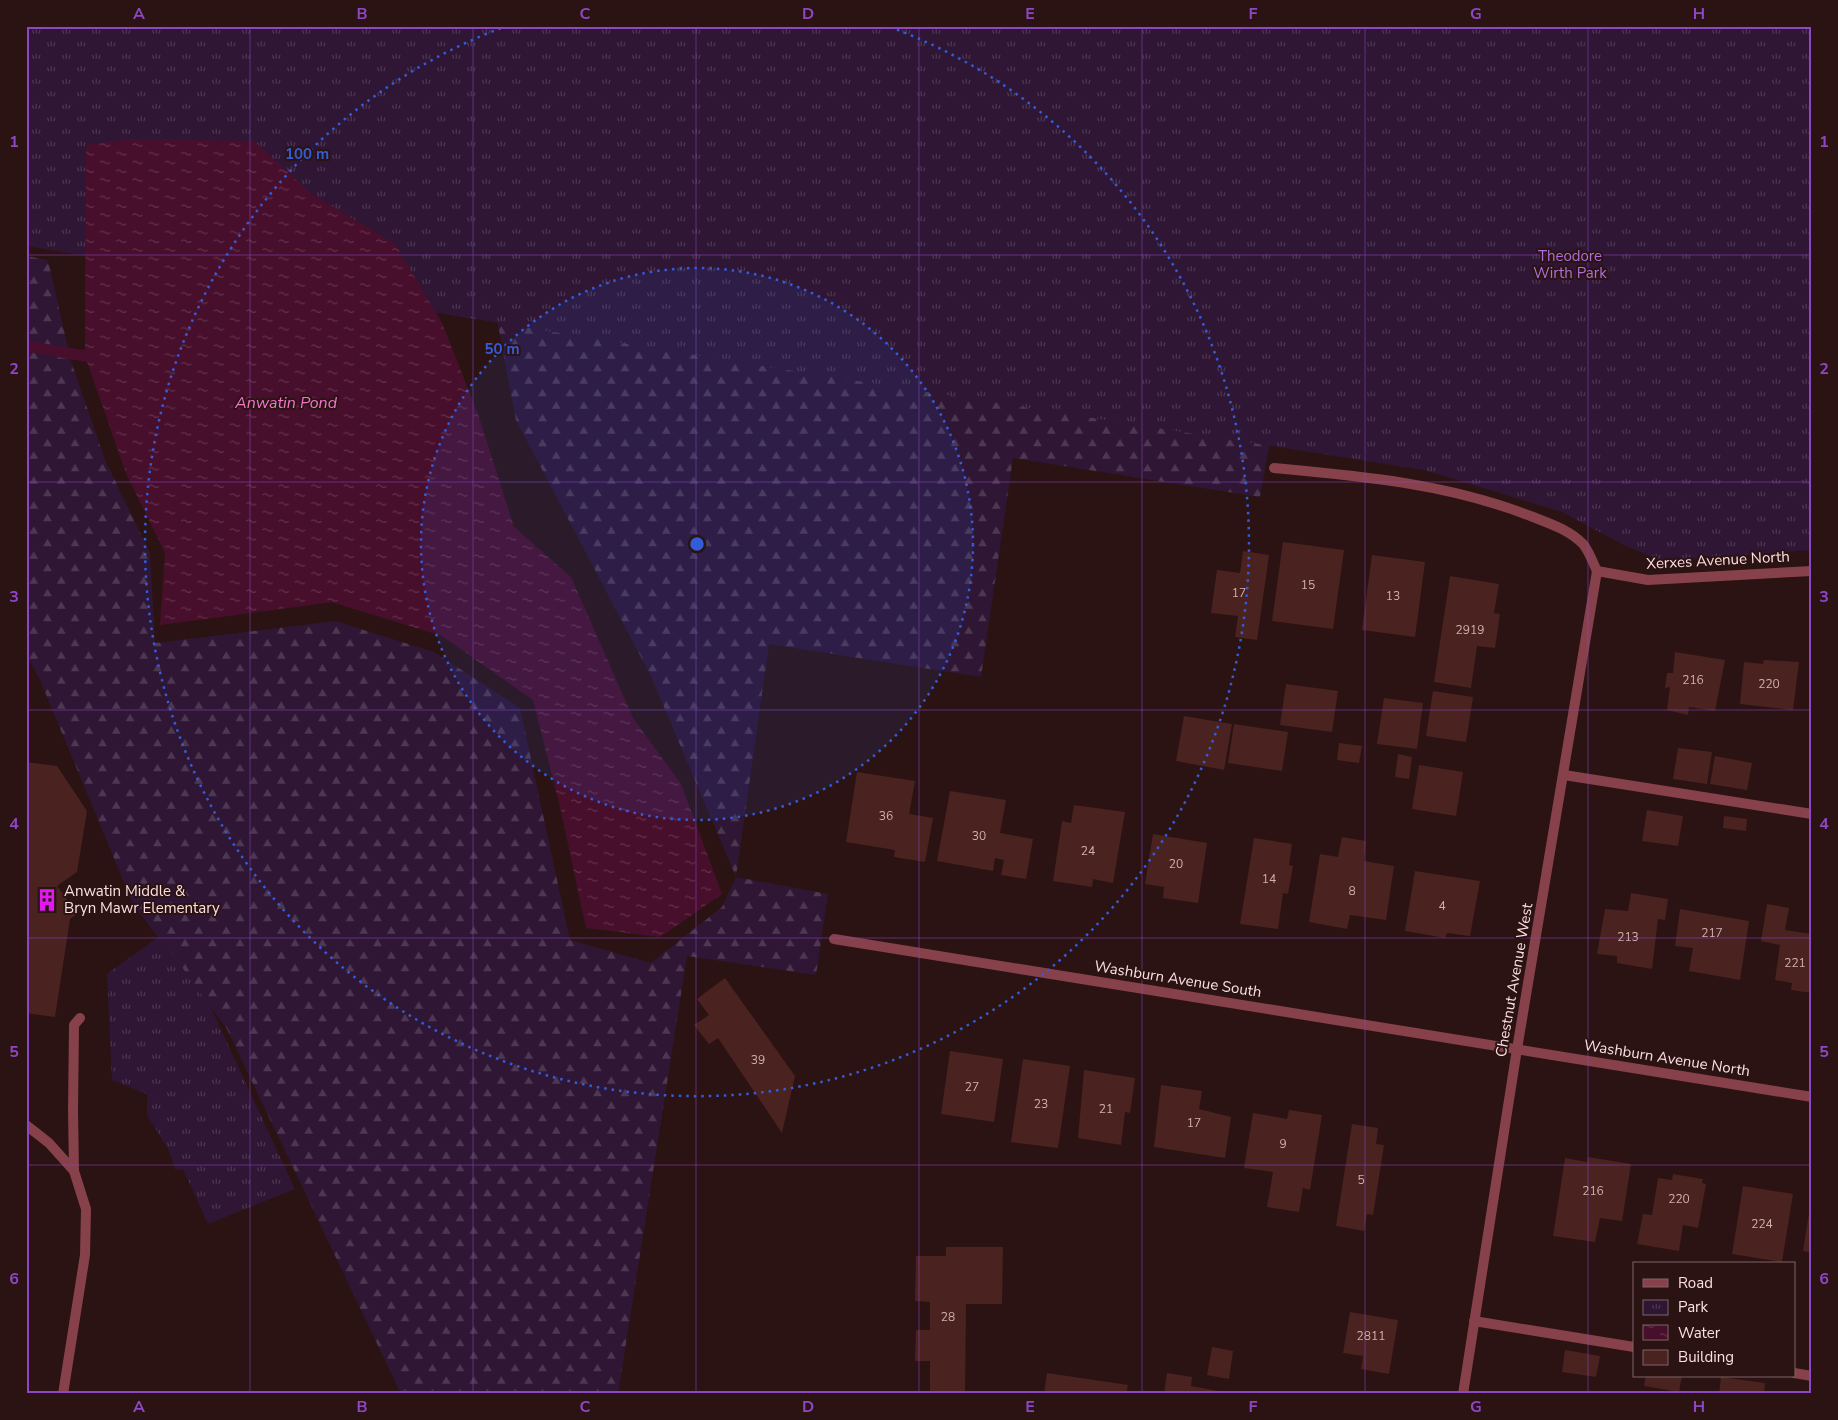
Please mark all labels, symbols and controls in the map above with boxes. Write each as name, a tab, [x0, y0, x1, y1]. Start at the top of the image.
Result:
text: A	[133, 3, 145, 25]
text: B	[356, 3, 368, 25]
text: C	[580, 3, 591, 25]
text: D	[802, 3, 814, 25]
text: E	[1025, 3, 1035, 25]
text: F	[1249, 3, 1258, 25]
text: G	[1470, 3, 1482, 25]
text: H	[1693, 3, 1705, 25]
text: 1	[9, 131, 19, 153]
text: 1	[1819, 131, 1829, 153]
text: 100 m	[285, 144, 329, 164]
park label: Theodore Wirth Park	[1533, 246, 1607, 283]
text: 50 m	[484, 339, 520, 359]
text: 2	[9, 358, 19, 380]
text: 2	[1819, 358, 1829, 380]
water label: Anwatin Pond	[234, 392, 338, 414]
centre of rings	[688, 535, 706, 553]
street label: Xerxes Avenue North	[1646, 546, 1790, 574]
house number: 15	[1301, 577, 1315, 593]
house number: 17	[1232, 585, 1246, 601]
text: 3	[9, 586, 19, 608]
text: 3	[1819, 586, 1829, 608]
house number: 13	[1386, 588, 1400, 604]
house number: 2919	[1456, 622, 1484, 638]
house number: 216	[1682, 672, 1704, 688]
house number: 220	[1758, 676, 1780, 692]
house number: 36	[879, 808, 893, 824]
text: 4	[9, 813, 19, 835]
text: 4	[1819, 813, 1829, 835]
house number: 30	[972, 828, 986, 844]
house number: 24	[1081, 843, 1095, 859]
house number: 20	[1169, 856, 1183, 872]
house number: 14	[1262, 871, 1276, 887]
place label: Anwatin Middle & Bryn Mawr Elementary	[64, 881, 220, 918]
house number: 8	[1348, 883, 1356, 899]
building icon: Anwatin Middle & Bryn Mawr Elementary	[34, 887, 60, 913]
house number: 4	[1438, 898, 1446, 914]
street label: Chestnut Avenue West	[1491, 901, 1538, 1059]
house number: 217	[1701, 925, 1723, 941]
house number: 213	[1617, 929, 1639, 945]
house number: 221	[1784, 955, 1806, 971]
street label: Washburn Avenue South	[1093, 956, 1263, 1002]
street label: Washburn Avenue North	[1582, 1035, 1752, 1081]
text: 5	[9, 1041, 19, 1063]
text: 5	[1819, 1041, 1829, 1063]
house number: 39	[751, 1052, 765, 1068]
house number: 27	[965, 1079, 979, 1095]
house number: 23	[1034, 1096, 1048, 1112]
house number: 21	[1099, 1101, 1113, 1117]
house number: 17	[1187, 1115, 1201, 1131]
house number: 9	[1279, 1136, 1287, 1152]
house number: 5	[1357, 1172, 1365, 1188]
house number: 216	[1582, 1183, 1604, 1199]
house number: 220	[1668, 1191, 1690, 1207]
house number: 224	[1751, 1216, 1773, 1232]
legend	[1633, 1262, 1796, 1378]
text: 6	[9, 1268, 19, 1290]
text: 6	[1819, 1268, 1829, 1290]
text: Road	[1678, 1273, 1713, 1293]
text: Park	[1678, 1297, 1708, 1317]
house number: 28	[941, 1309, 955, 1325]
text: Water	[1678, 1323, 1721, 1343]
house number: 2811	[1357, 1328, 1385, 1344]
text: Building	[1678, 1347, 1734, 1367]
text: A	[133, 1396, 145, 1418]
text: B	[356, 1396, 368, 1418]
text: C	[580, 1396, 591, 1418]
text: D	[802, 1396, 814, 1418]
text: E	[1025, 1396, 1035, 1418]
text: F	[1249, 1396, 1258, 1418]
text: G	[1470, 1396, 1482, 1418]
text: H	[1693, 1396, 1705, 1418]

